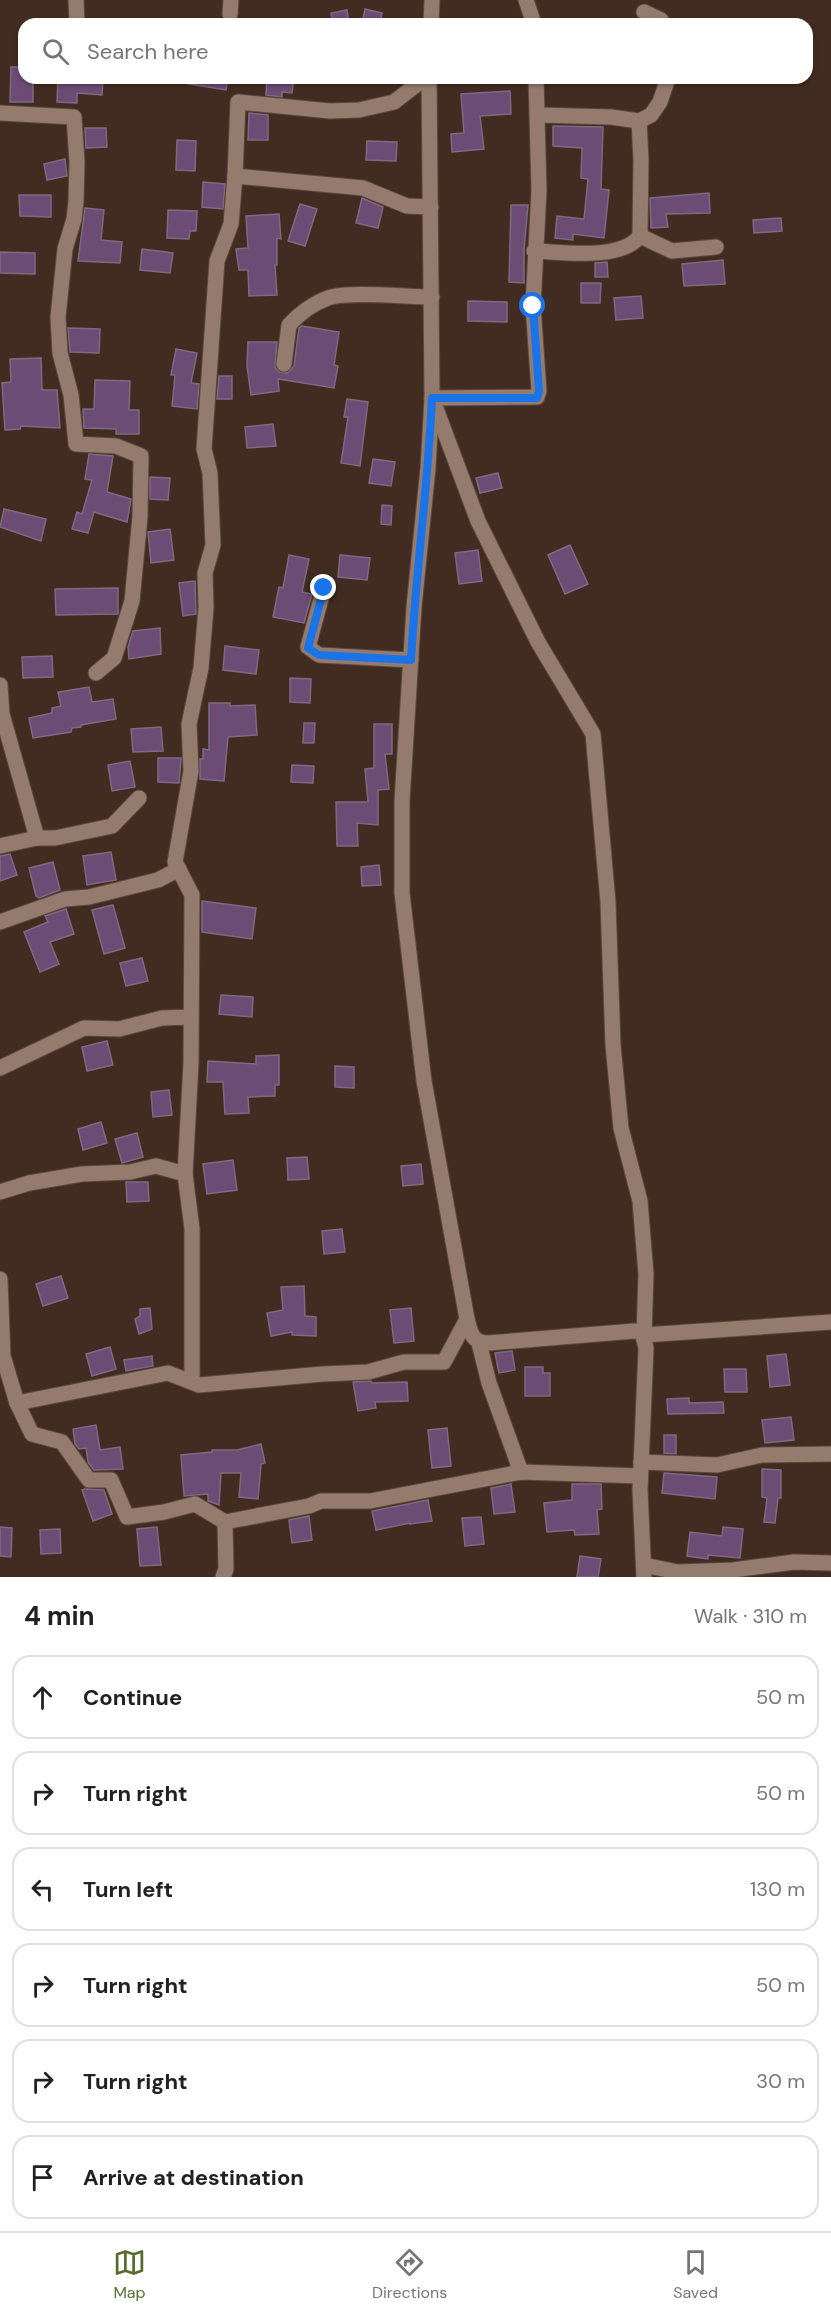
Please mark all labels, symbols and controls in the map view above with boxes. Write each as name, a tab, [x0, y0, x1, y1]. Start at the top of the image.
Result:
search box	[18, 18, 813, 84]
icon: search	[39, 35, 72, 68]
text: Search here	[87, 37, 208, 66]
route start	[519, 292, 545, 318]
route end	[310, 574, 336, 600]
text: 4 min	[24, 1599, 95, 1633]
text: Walk · 310 m	[694, 1603, 807, 1629]
icon: ahead	[26, 1681, 59, 1714]
text: Continue	[83, 1683, 182, 1712]
text: 50 m	[756, 1684, 805, 1710]
icon: right	[26, 1777, 59, 1810]
text: Turn right	[83, 1779, 188, 1808]
text: 50 m	[756, 1780, 805, 1806]
icon: left	[26, 1873, 59, 1906]
text: Turn left	[83, 1875, 173, 1904]
text: 130 m	[750, 1876, 805, 1902]
icon: right	[26, 1969, 59, 2002]
text: Turn right	[83, 1971, 188, 2000]
text: 50 m	[756, 1972, 805, 1998]
icon: right	[26, 2065, 59, 2098]
text: Turn right	[83, 2067, 188, 2096]
text: 30 m	[756, 2068, 805, 2094]
icon: arrive	[26, 2161, 59, 2194]
text: Arrive at destination	[83, 2163, 304, 2192]
tab: Map	[113, 2246, 146, 2303]
tab: Directions	[372, 2246, 447, 2303]
tab: Saved	[673, 2246, 718, 2303]

